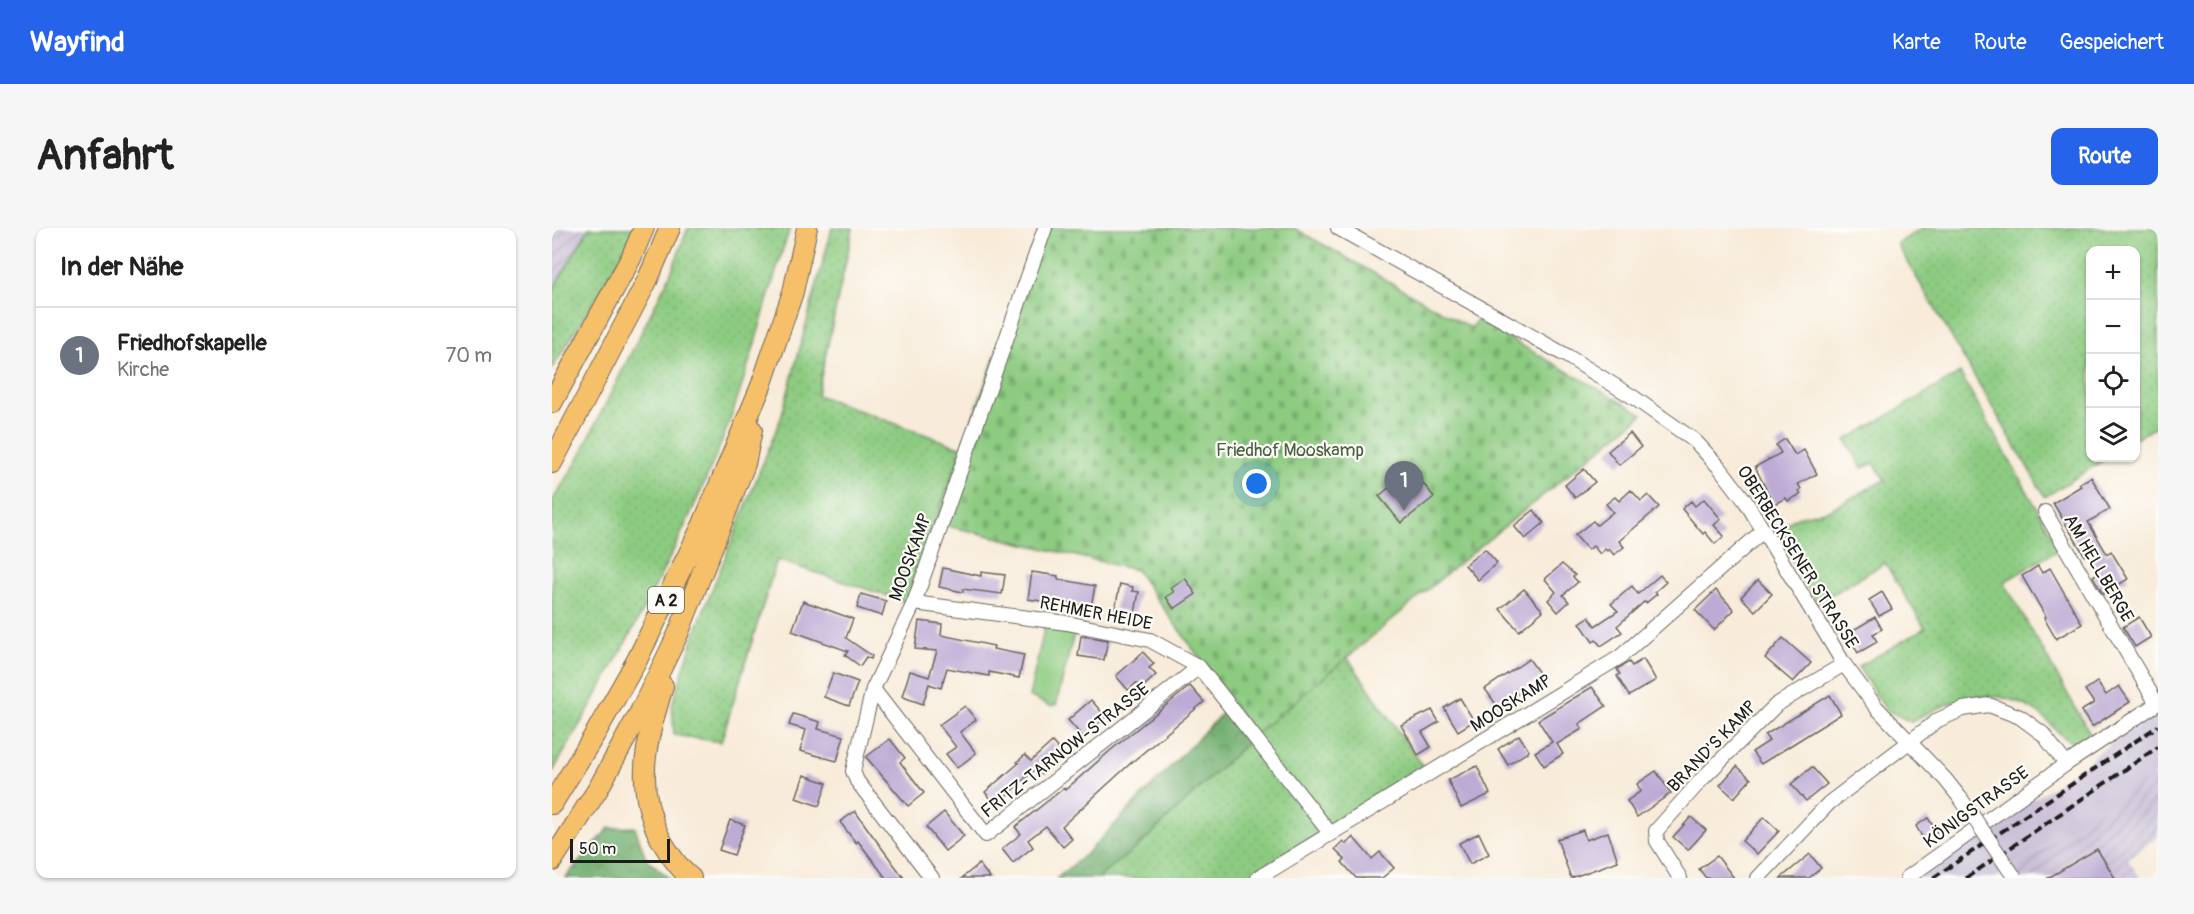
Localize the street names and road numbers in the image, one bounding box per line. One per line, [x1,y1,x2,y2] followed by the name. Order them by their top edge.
[1732,461,1863,653] street label: OBERBECKSENER STRASSE
[884,510,937,604] street label: MOOSKAMP
[2058,510,2139,626] street label: AM HELLBERGE
[648,587,684,613] road number: A 2
[1038,591,1154,636] street label: REHMER HEIDE
[1466,669,1556,737] street label: MOOSKAMP
[977,677,1154,823] street label: FRITZ-TARNOW-STRASSE
[1663,695,1762,797] street label: BRAND'S KAMP
[1919,761,2034,853] street label: KÖNIGSTRASSE

